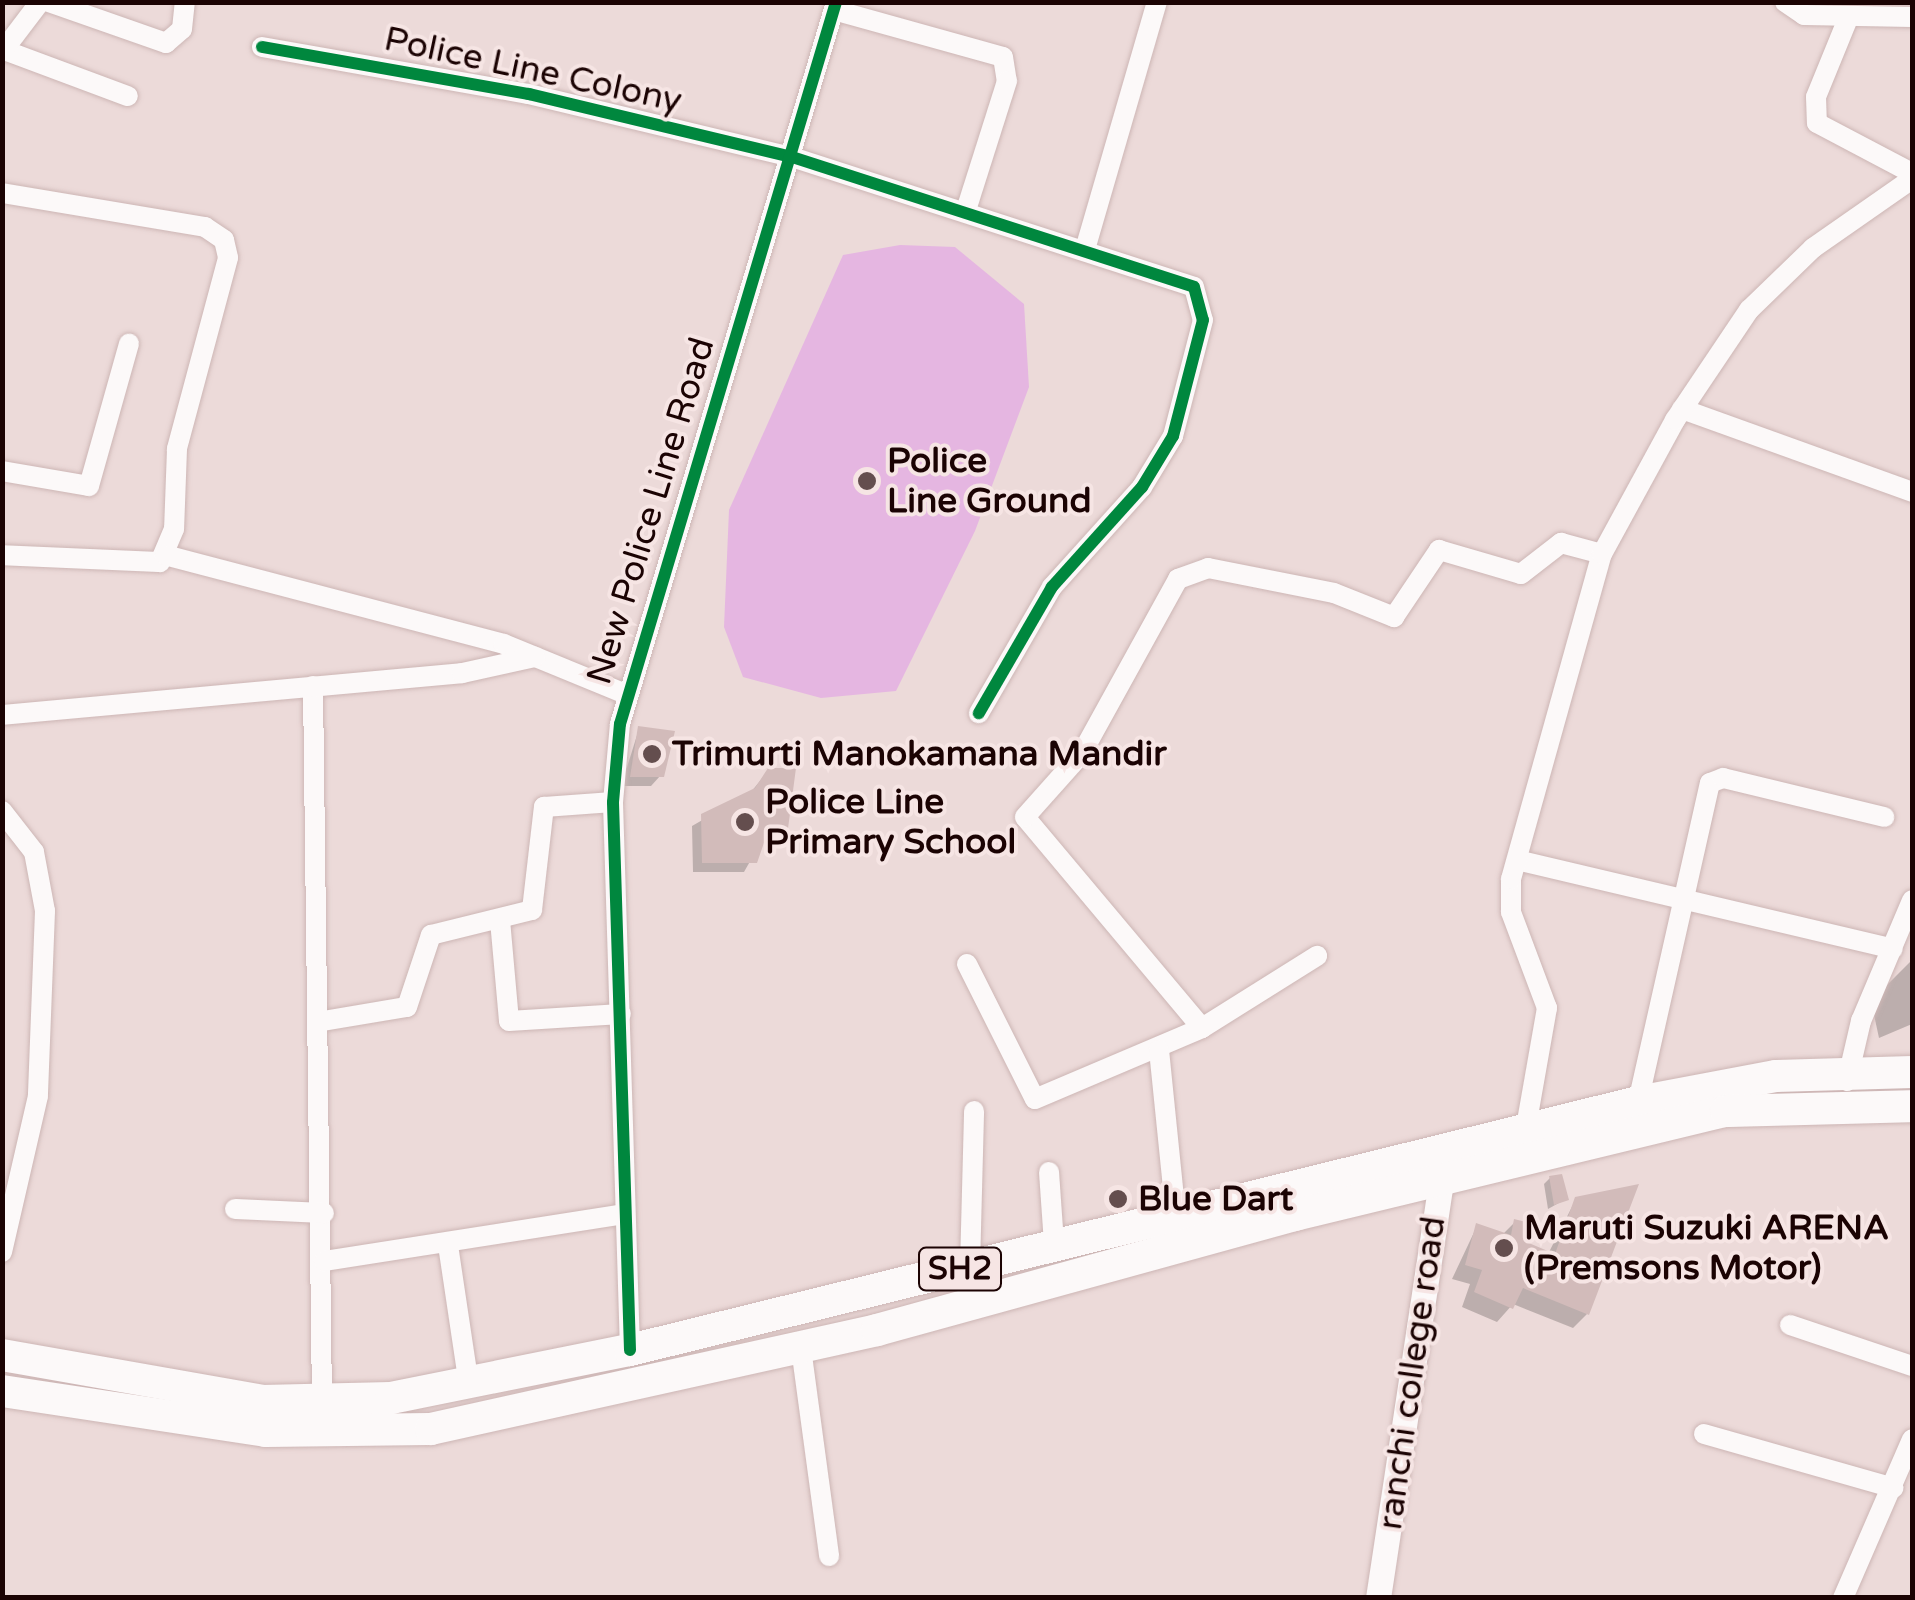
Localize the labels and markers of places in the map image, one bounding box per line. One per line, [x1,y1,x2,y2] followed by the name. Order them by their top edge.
[887,440,1091,522] place label: Police Line Ground
[856,470,878,492] marker: Police Line Ground
[672,733,1167,775] place label: Trimurti Manokamana Mandir
[641,743,663,765] marker: Trimurti Manokamana Mandir
[765,781,1016,863] place label: Police Line Primary School
[734,811,756,833] marker: Police Line Primary School
[1138,1178,1293,1220] place label: Blue Dart
[1107,1188,1129,1210] marker: Blue Dart
[1524,1207,1889,1289] place label: Maruti Suzuki ARENA (Premsons Motor)
[1493,1237,1515,1259] marker: Maruti Suzuki ARENA (Premsons Motor)

